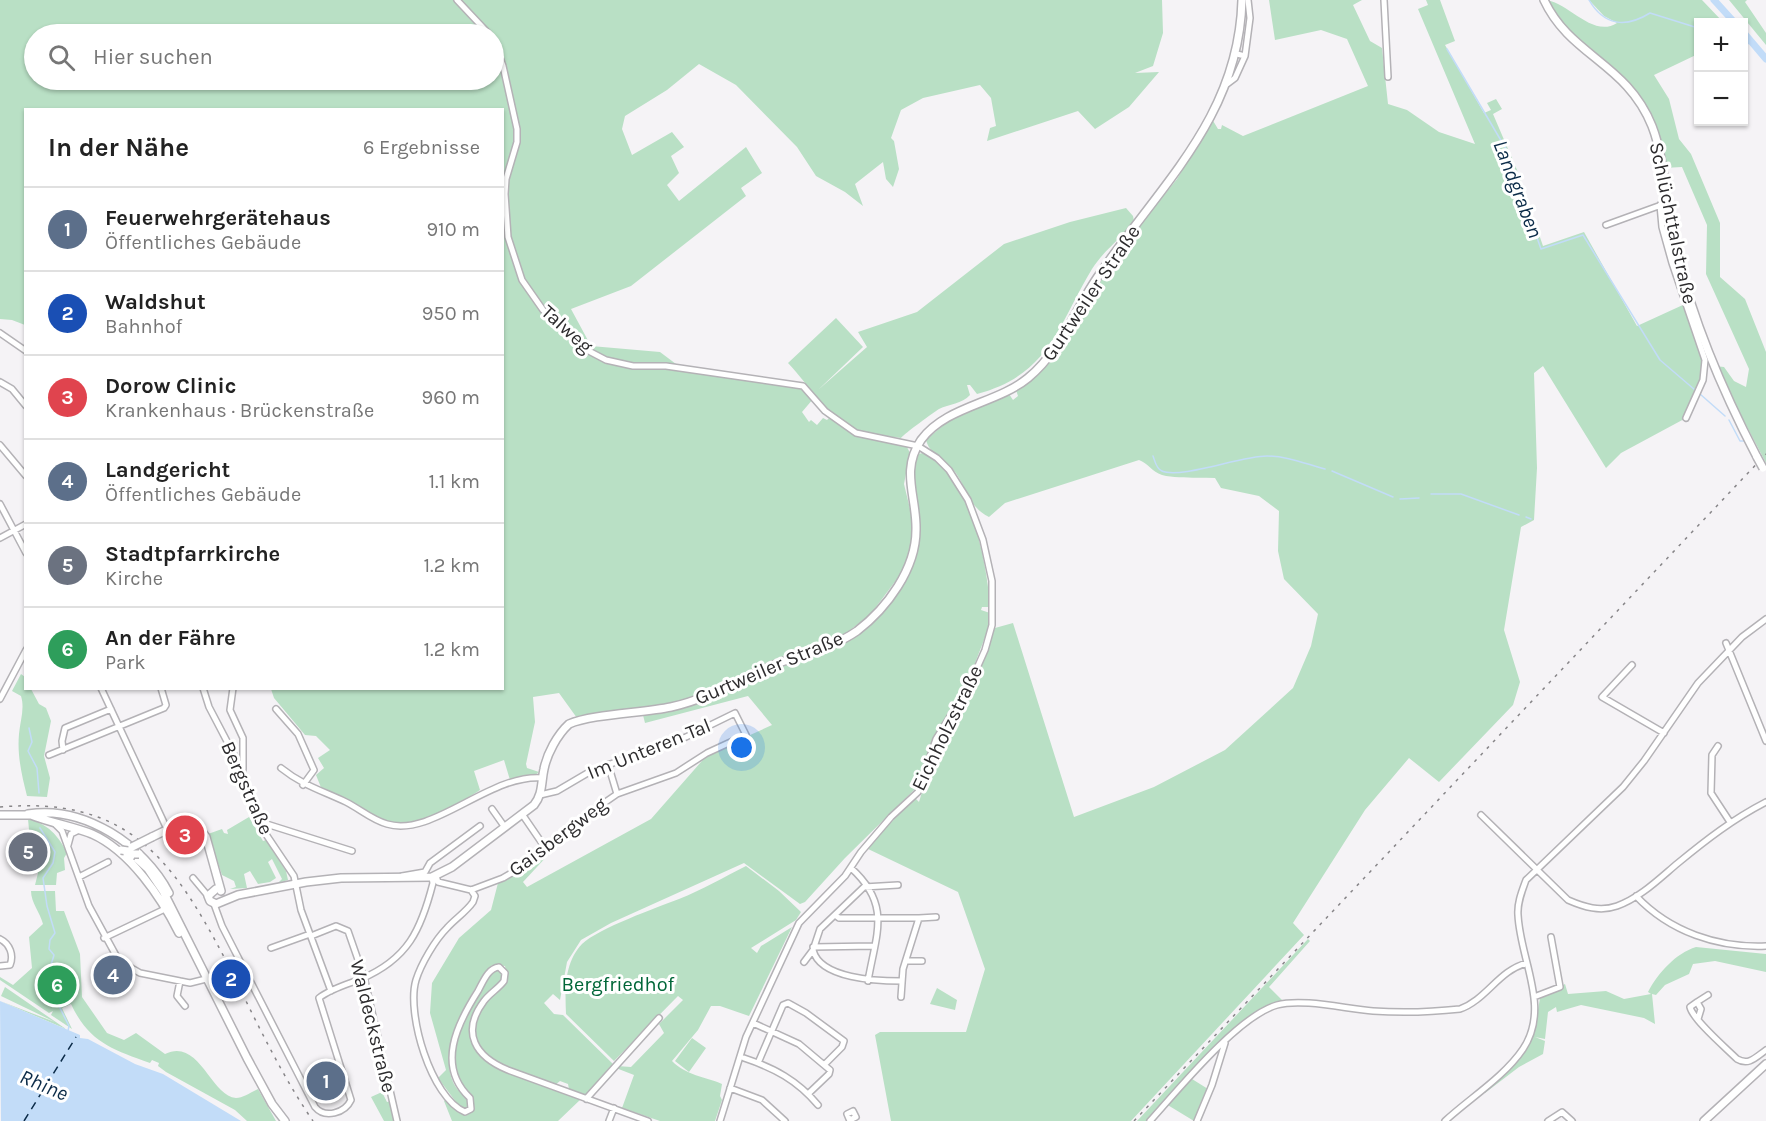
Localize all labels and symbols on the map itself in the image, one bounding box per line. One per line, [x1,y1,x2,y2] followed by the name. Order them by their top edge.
[1488,137,1548,241] water label: Landgraben
[1645,140,1701,306] street label: Schlüchttalstraße
[1037,221,1145,365] street label: Gurtweiler Straße
[537,300,597,358] street label: Talweg
[691,626,847,710] street label: Gurtweiler Straße
[907,662,987,794] street label: Eichholzstraße
[584,714,714,784] street label: Im Unteren Tal
[727,733,756,762] your location
[216,738,278,838] street label: Bergstraße
[504,793,612,881] street label: Gaisbergweg
[166,812,204,858] pin: 3
[9,830,48,874] pin: 5
[94,952,132,998] pin: 4
[212,956,250,1002] pin: 2
[345,957,401,1095] street label: Waldeckstraße
[38,962,76,1008] pin: 6
[562,973,675,996] park label: Bergfriedhof
[306,1058,346,1104] pin: 1
[16,1064,72,1106] water label: Rhine

